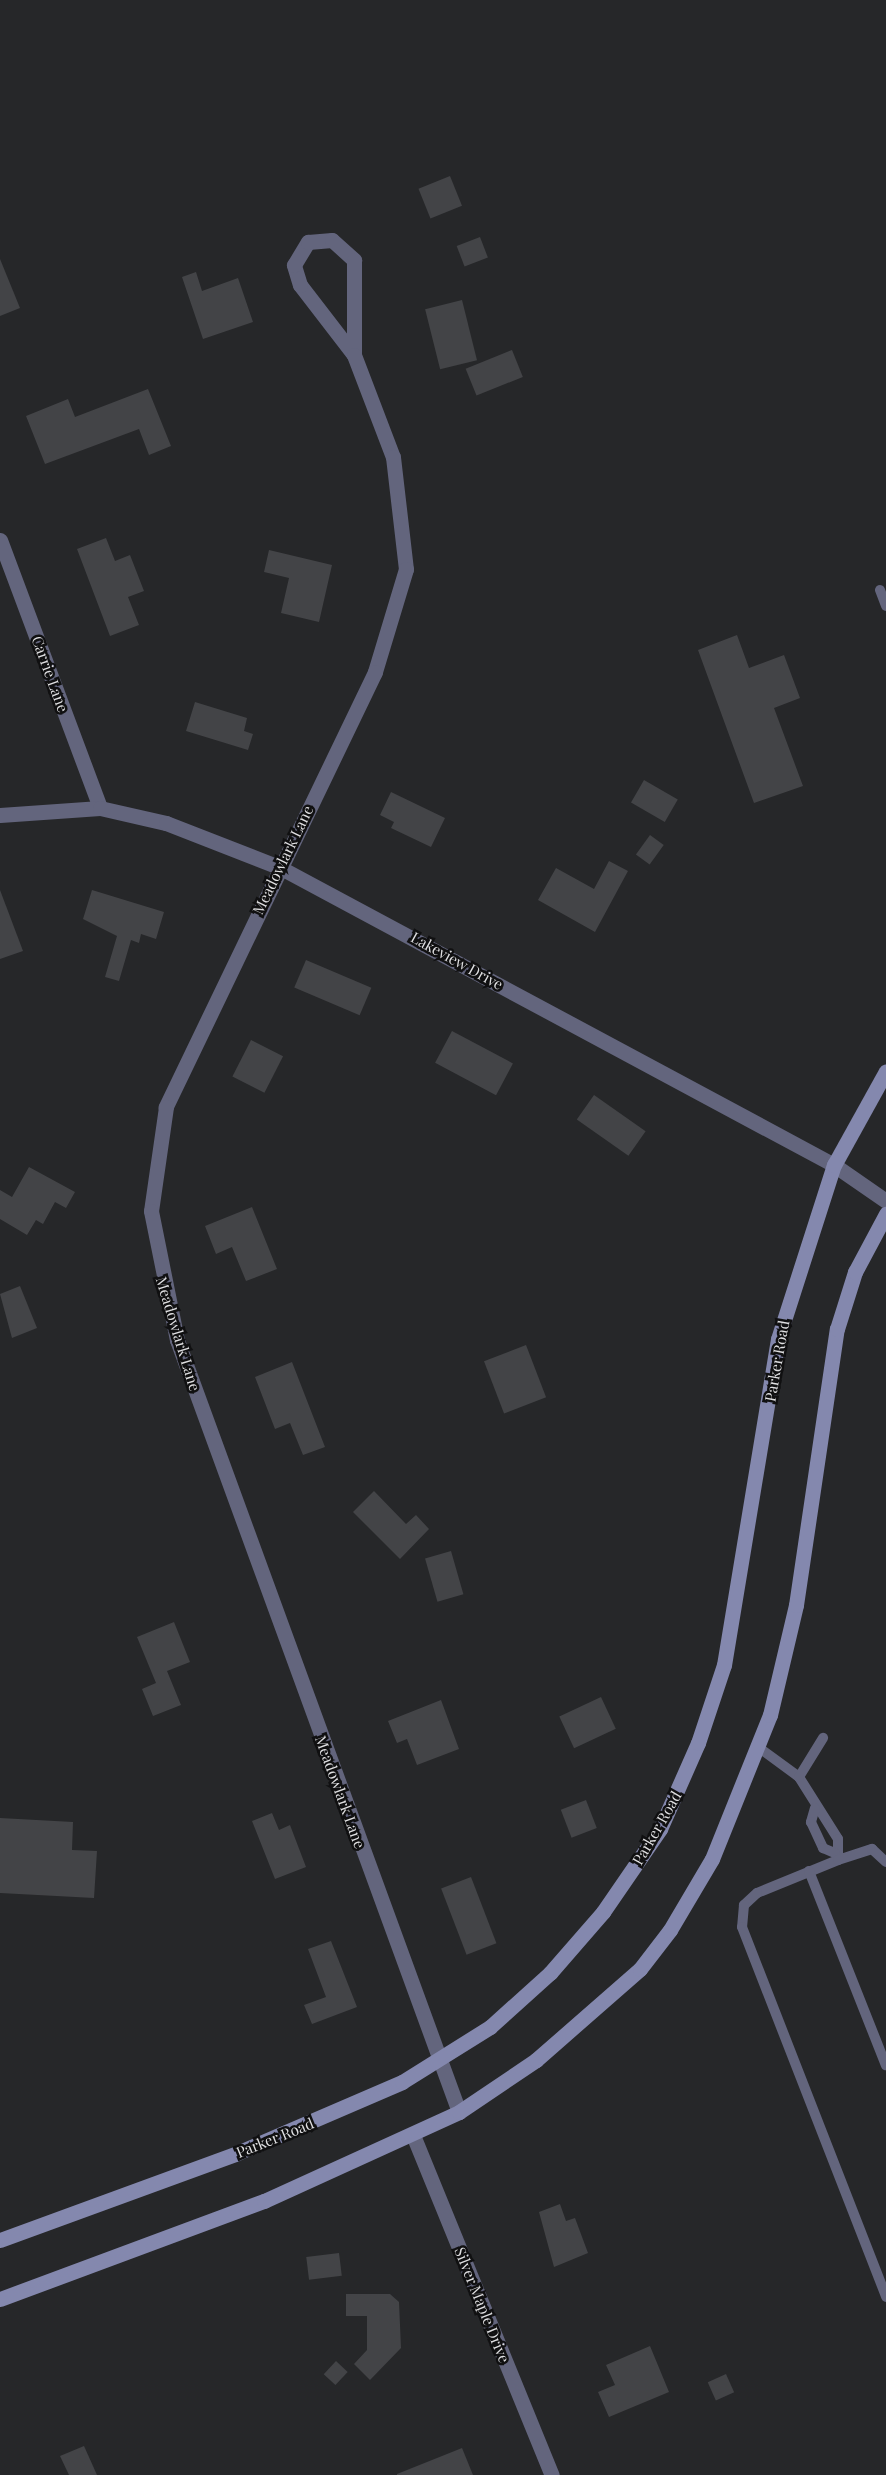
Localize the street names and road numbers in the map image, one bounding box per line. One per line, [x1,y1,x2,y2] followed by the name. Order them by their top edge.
[28,633,72,715] street label: Carrie Lane
[249,803,317,917] street label: Meadowlark Lane
[408,928,506,994] street label: Lakeview Drive
[152,1275,204,1393] street label: Meadowlark Lane
[761,1319,793,1403] street label: Parker Road
[311,1733,369,1851] street label: Meadowlark Lane
[629,1788,685,1868] street label: Parker Road
[233,2114,317,2162] street label: Parker Road
[451,2244,513,2366] street label: Silver Maple Drive

